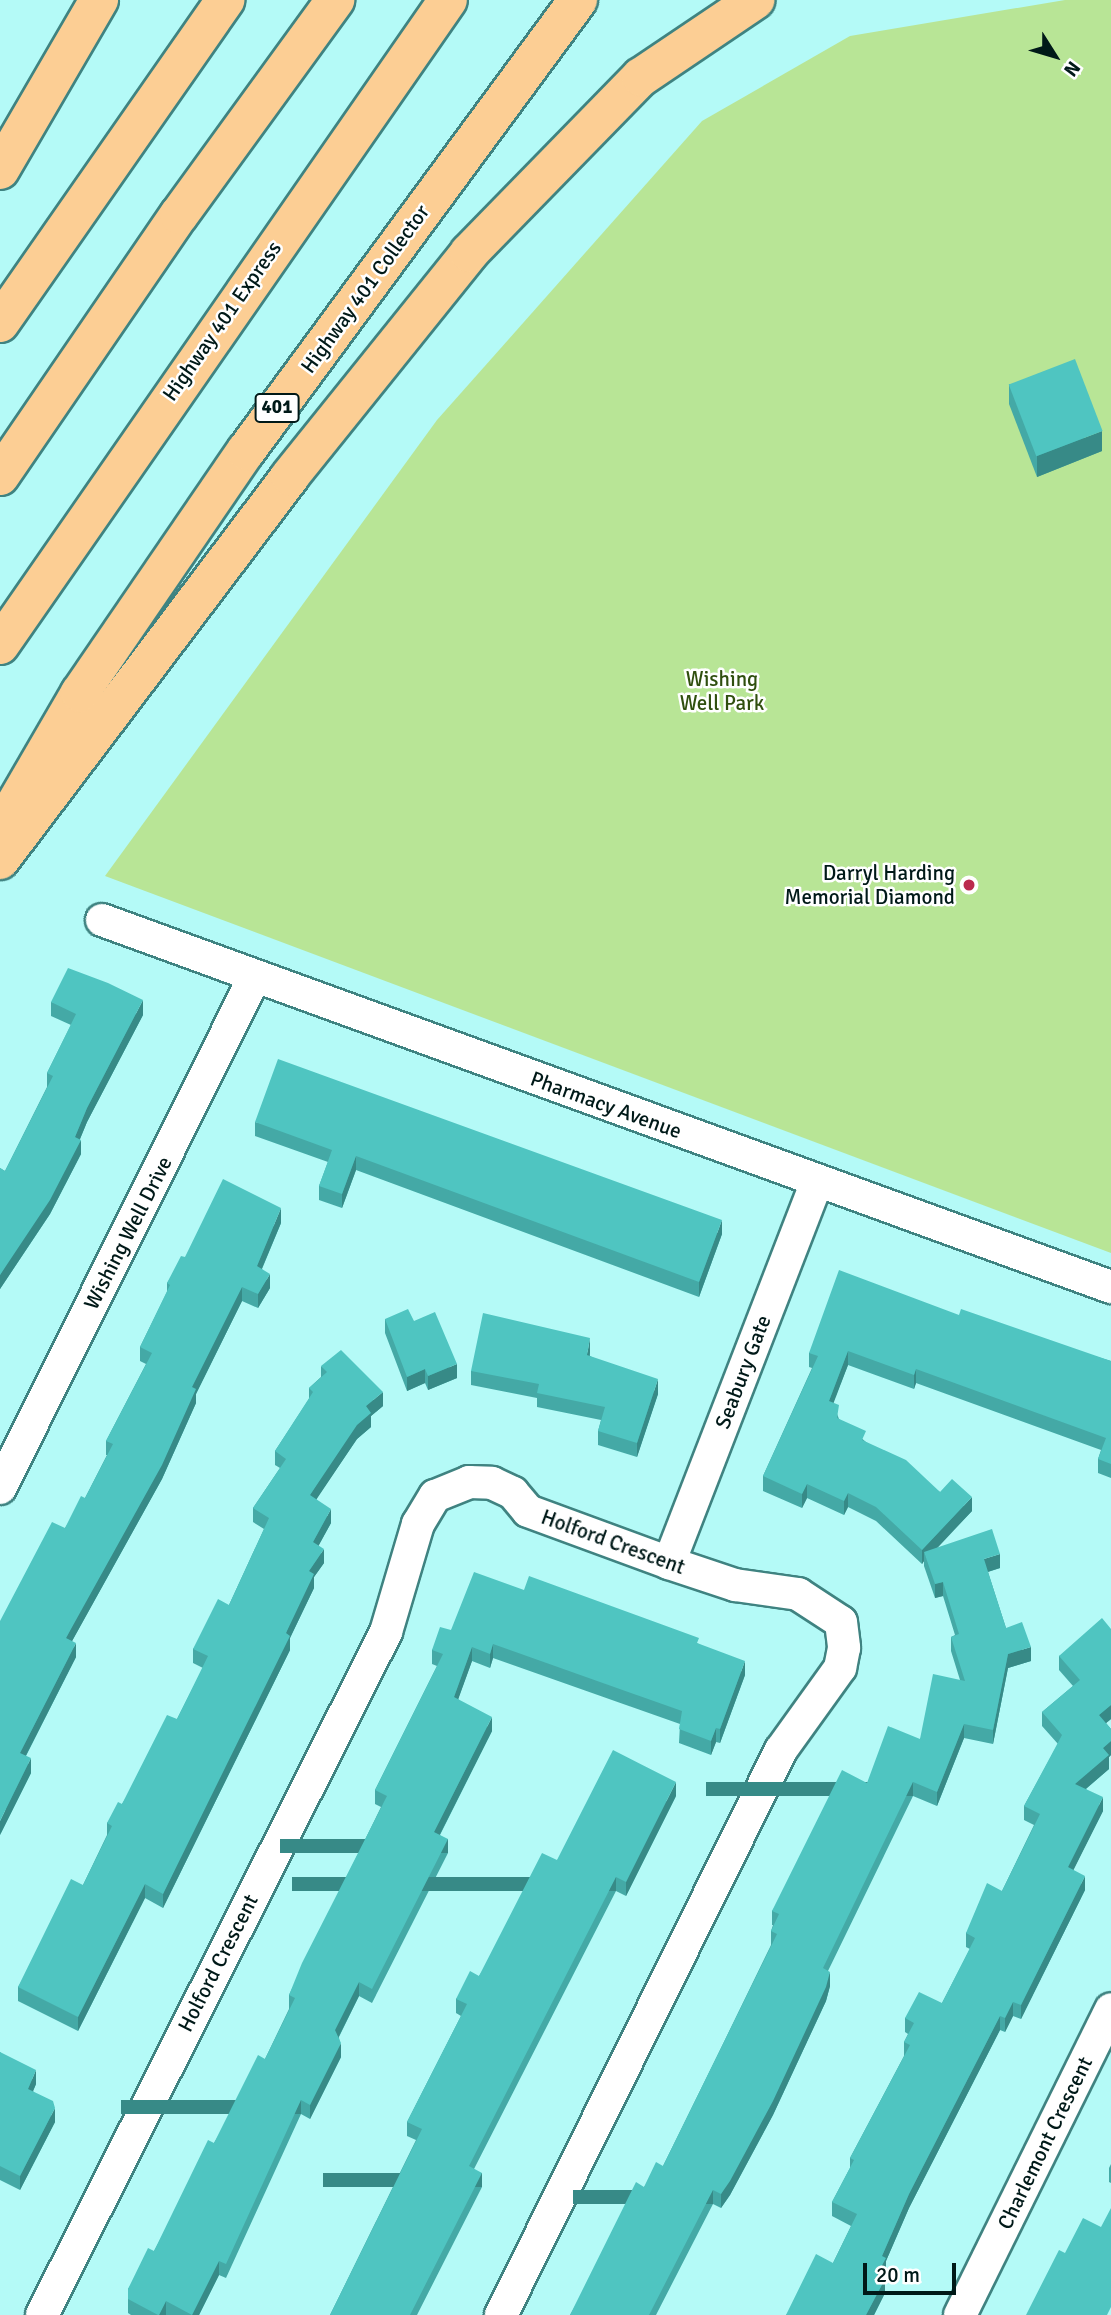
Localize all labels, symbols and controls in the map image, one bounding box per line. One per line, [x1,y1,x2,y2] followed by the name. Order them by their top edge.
[1020,21,1090,91] north arrow
[1058,56,1085,81] text: N
[295,200,435,378] street label: Highway 401 Collector
[157,236,287,406] street label: Highway 401 Express
[254,392,300,424] road number: 401
[680,666,764,716] park label: Wishing Well Park
[784,860,955,910] place label: Darryl Harding Memorial Diamond
[961,877,977,893] marker: Darryl Harding Memorial Diamond
[527,1066,685,1144] street label: Pharmacy Avenue
[79,1152,177,1314] street label: Wishing Well Drive
[710,1312,776,1432] street label: Seabury Gate
[538,1504,688,1580] street label: Holford Crescent
[173,1890,263,2036] street label: Holford Crescent
[992,2053,1098,2233] street label: Charlemont Crescent
[866,2248,959,2292] scale bar
[876,2262,920,2288] text: 20 m

